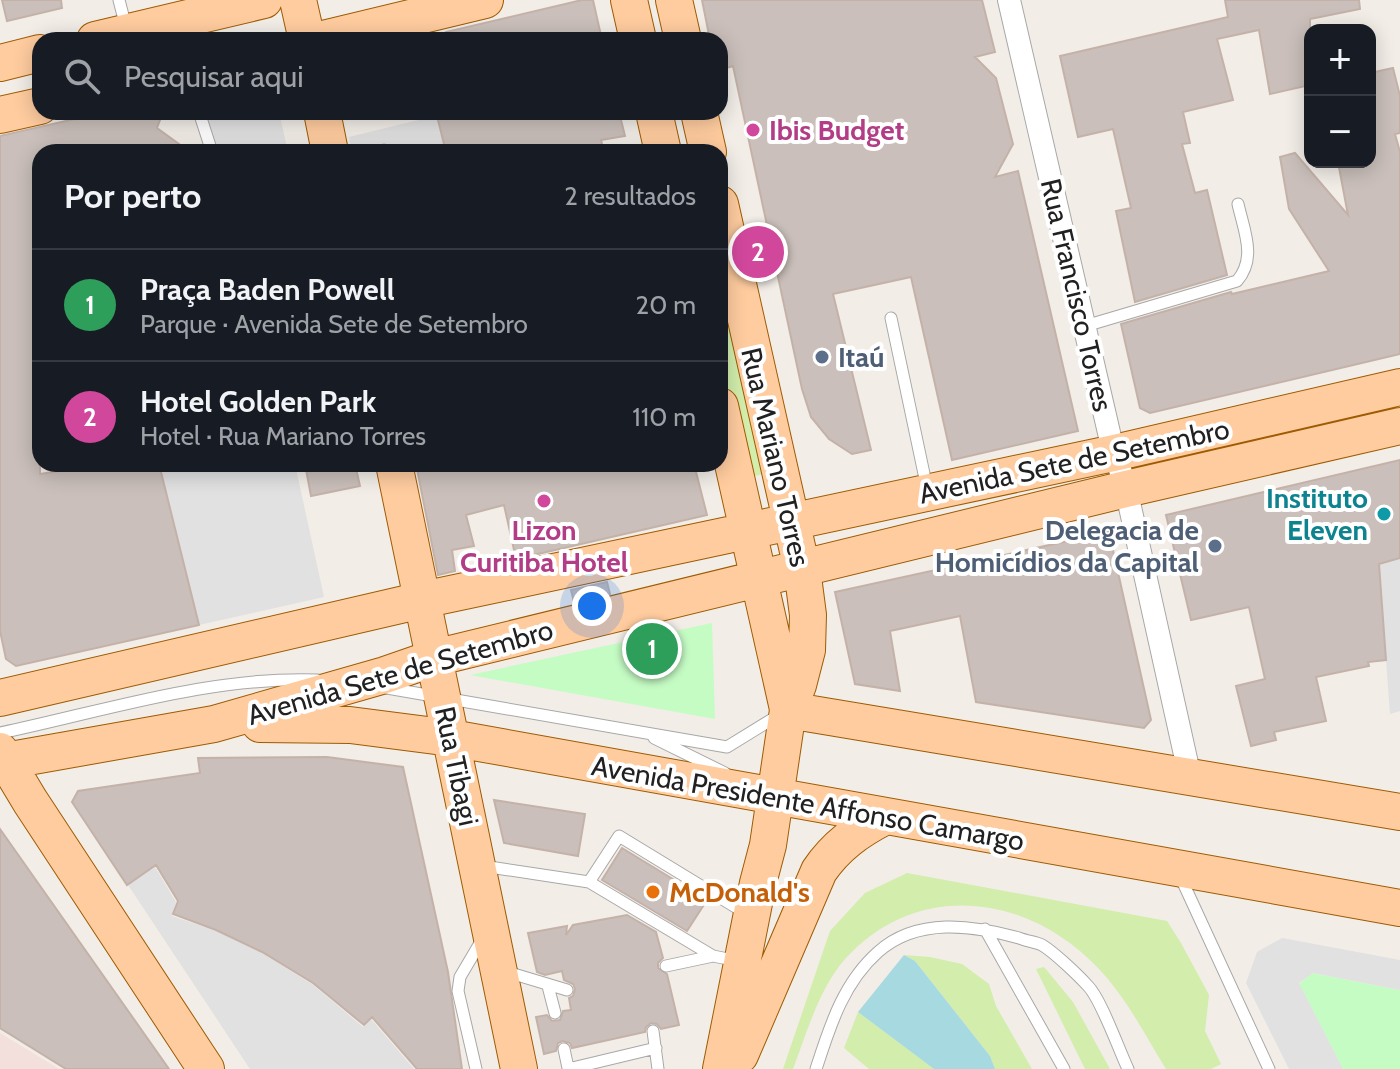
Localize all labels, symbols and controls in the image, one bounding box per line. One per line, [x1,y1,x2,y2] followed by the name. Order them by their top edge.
[1304,24,1376,168] map controls
[1304,24,1376,96] button: +
[32,32,728,120] search box
[60,54,104,98] icon: search
[124,58,304,95] text: Pesquisar aqui
[1304,96,1376,168] button: −
[769,113,904,147] place label: Ibis Budget
[744,121,762,139] marker: Ibis Budget
[64,175,201,217] text: Por perto
[1034,175,1120,415] street label: Rua Francisco Torres
[564,180,696,212] text: 2 resultados
[732,222,784,282] pin: 2
[140,271,395,308] text: Praça Baden Powell
[85,289,95,321] text: 1
[636,289,696,321] text: 20 m
[140,308,528,340] text: Parque · Avenida Sete de Setembro
[838,340,884,374] place label: Itaú
[734,344,818,570] street label: Rua Mariano Torres
[813,348,831,366] marker: Itaú
[140,383,376,420] text: Hotel Golden Park
[83,401,97,433] text: 2
[632,401,696,433] text: 110 m
[916,412,1232,510] street label: Avenida Sete de Setembro
[140,420,426,452] text: Hotel · Rua Mariano Torres
[1266,481,1368,547] place label: Instituto Eleven
[535,492,553,510] marker: Lizon Curitiba Hotel
[1375,505,1393,523] marker: Instituto Eleven
[460,513,628,579] place label: Lizon Curitiba Hotel
[935,513,1199,579] place label: Delegacia de Homicídios da Capital
[1206,537,1224,555] marker: Delegacia de Homicídios da Capital
[572,586,612,626] your location
[243,612,557,732] street label: Avenida Sete de Setembro
[626,619,678,679] pin: 1
[428,703,486,829] street label: Rua Tibagi
[589,748,1027,858] street label: Avenida Presidente Affonso Camargo
[669,875,810,909] place label: McDonald's
[644,883,662,901] marker: McDonald's

